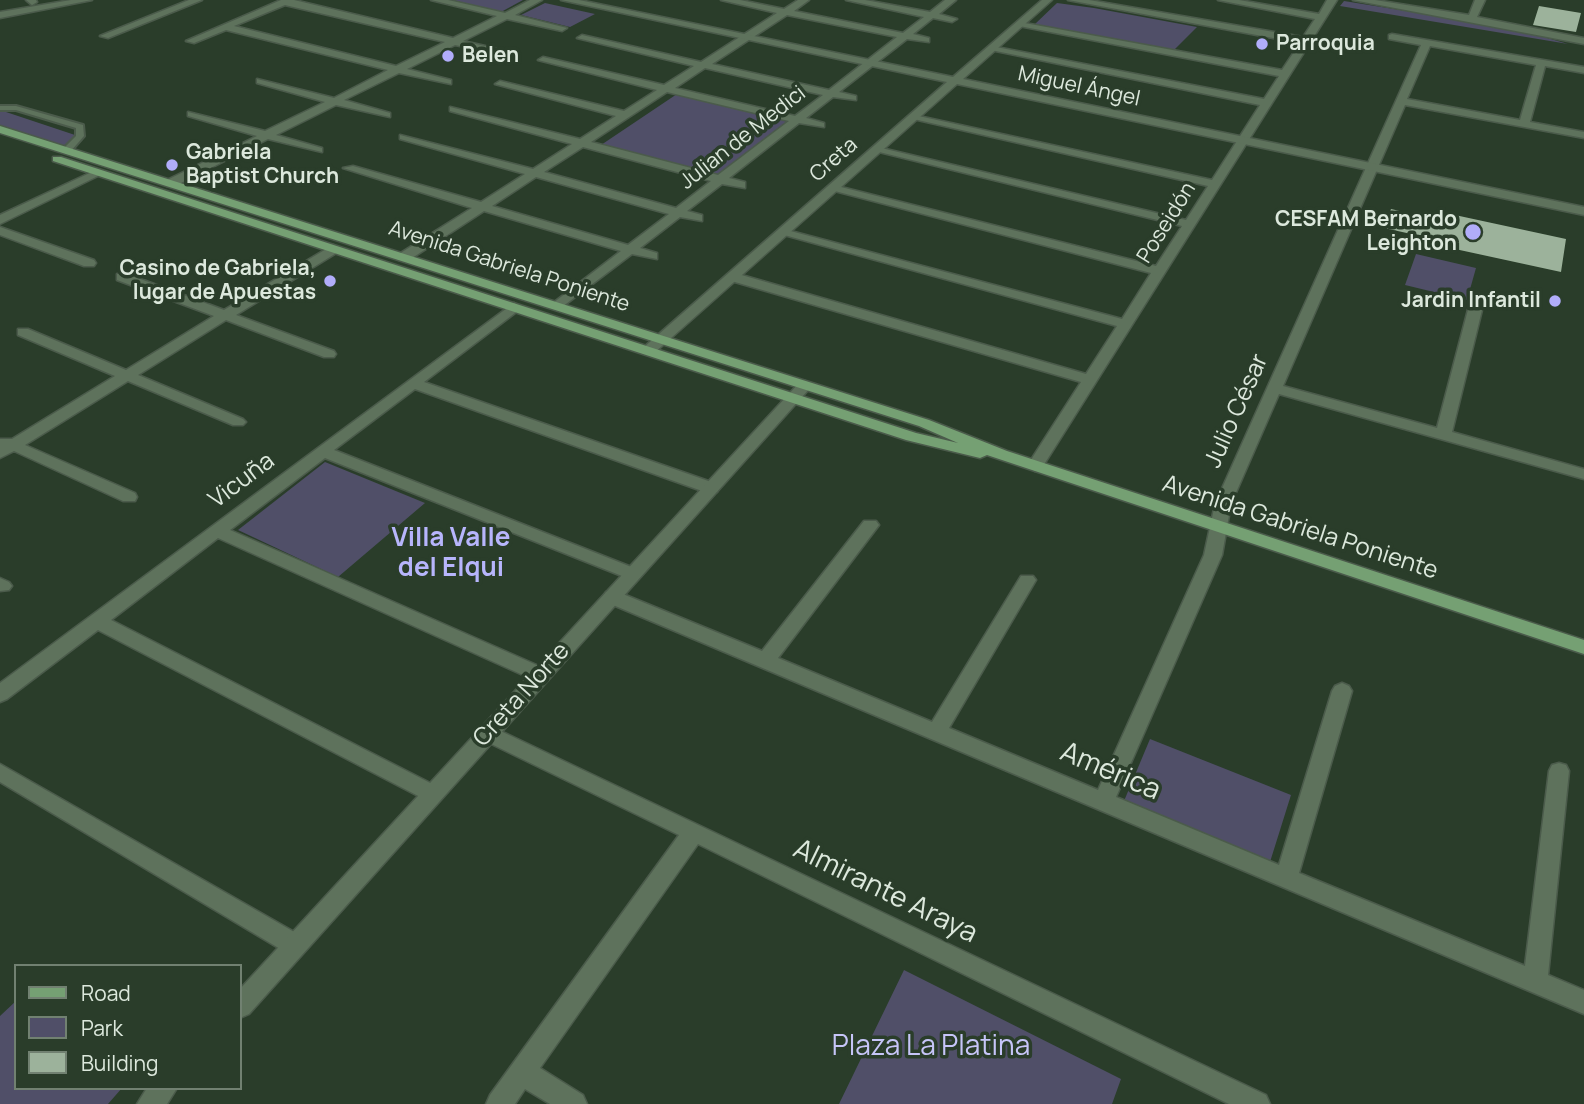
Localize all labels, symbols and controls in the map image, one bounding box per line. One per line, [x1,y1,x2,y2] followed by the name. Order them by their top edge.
[1276,31,1375,57] place label: Parroquia
[1254,36,1270,52] marker: Parroquia
[462,43,519,69] place label: Belen
[440,48,456,64] marker: Belen
[1016,62,1142,112] street label: Miguel Ángel
[675,81,811,195] street label: Julian de Medici
[805,133,863,187] street label: Creta
[186,140,339,190] place label: Gabriela Baptist Church
[164,157,180,173] marker: Gabriela Baptist Church
[1132,178,1202,268] street label: Poseidón
[1275,207,1457,257] place label: CESFAM Bernardo Leighton
[385,216,633,318] street label: Avenida Gabriela Poniente
[1463,222,1483,242] marker: CESFAM Bernardo Leighton
[120,256,316,306] place label: Casino de Gabriela, lugar de Apuestas
[322,273,338,289] marker: Casino de Gabriela, lugar de Apuestas
[1401,288,1541,314] place label: Jardin Infantil
[1547,293,1563,309] marker: Jardin Infantil
[1199,350,1275,472] street label: Julio César
[203,447,281,515] street label: Vicuña
[1159,470,1441,586] street label: Avenida Gabriela Poniente
[392,523,510,584] district label: Villa Valle del Elqui
[468,637,576,753] street label: Creta Norte
[1055,736,1165,808] street label: América
[787,833,983,951] street label: Almirante Araya
[14,964,242,1090] legend
[81,979,131,1007] text: Road
[81,1014,123,1042] text: Park
[832,1030,1030,1064] park label: Plaza La Platina
[81,1049,158,1077] text: Building

